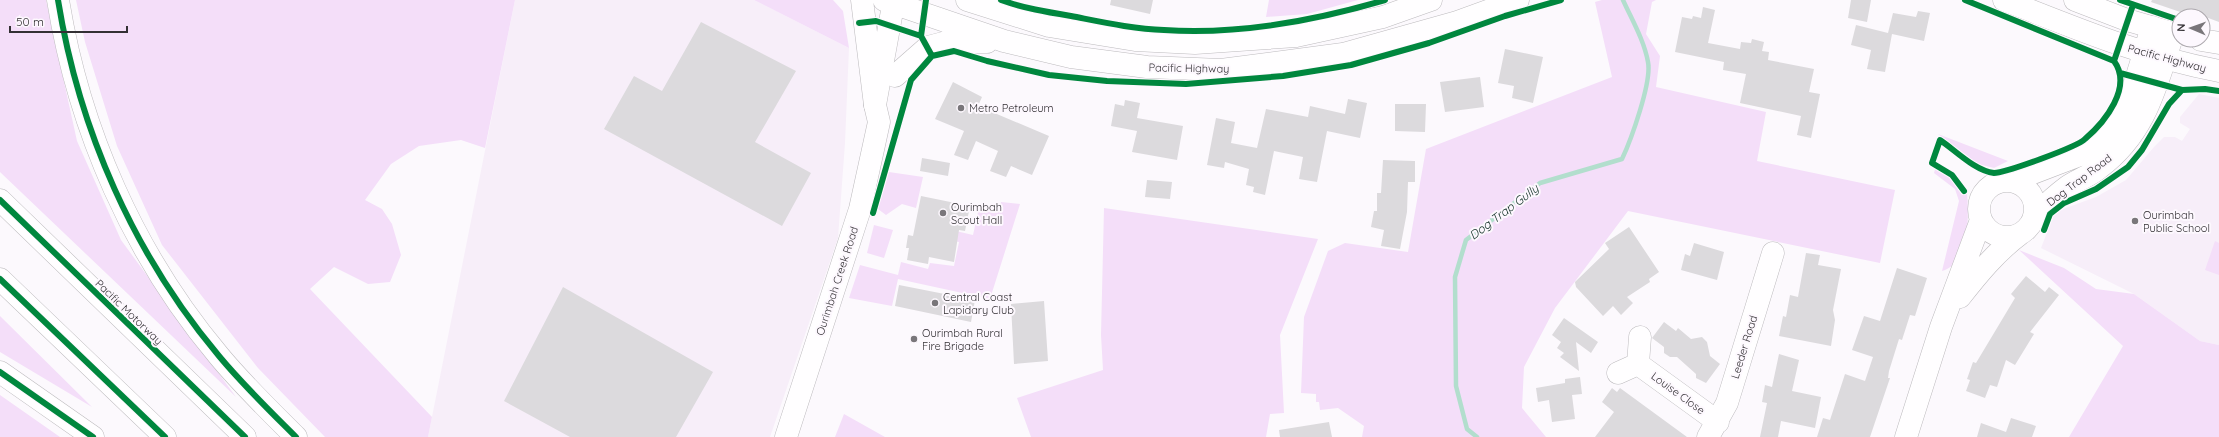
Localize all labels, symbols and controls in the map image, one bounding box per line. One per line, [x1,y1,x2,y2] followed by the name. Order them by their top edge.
[10,8,127,34] scale bar
[2171,8,2211,48] north arrow
[16,14,44,29] text: 50 m
[2174,23,2188,32] text: N
[2126,41,2208,75] street label: Pacific Highway
[1148,60,1230,76] street label: Pacific Highway
[969,101,1054,115] place label: Metro Petroleum
[956,103,966,113] marker: Metro Petroleum
[2044,151,2114,209] street label: Dog Trap Road
[1466,180,1542,243] water label: Dog Trap Gully
[951,200,1002,227] place label: Ourimbah Scout Hall
[938,208,948,218] marker: Ourimbah Scout Hall
[2143,208,2210,235] place label: Ourimbah Public School
[2130,216,2140,226] marker: Ourimbah Public School
[813,225,861,337] street label: Ourimbah Creek Road
[92,276,166,348] street label: Pacific Motorway
[943,290,1014,317] place label: Central Coast Lapidary Club
[930,298,940,308] marker: Central Coast Lapidary Club
[1728,314,1760,380] street label: Leeder Road
[922,326,1003,353] place label: Ourimbah Rural Fire Brigade
[909,334,919,344] marker: Ourimbah Rural Fire Brigade
[1648,369,1708,417] street label: Louise Close

